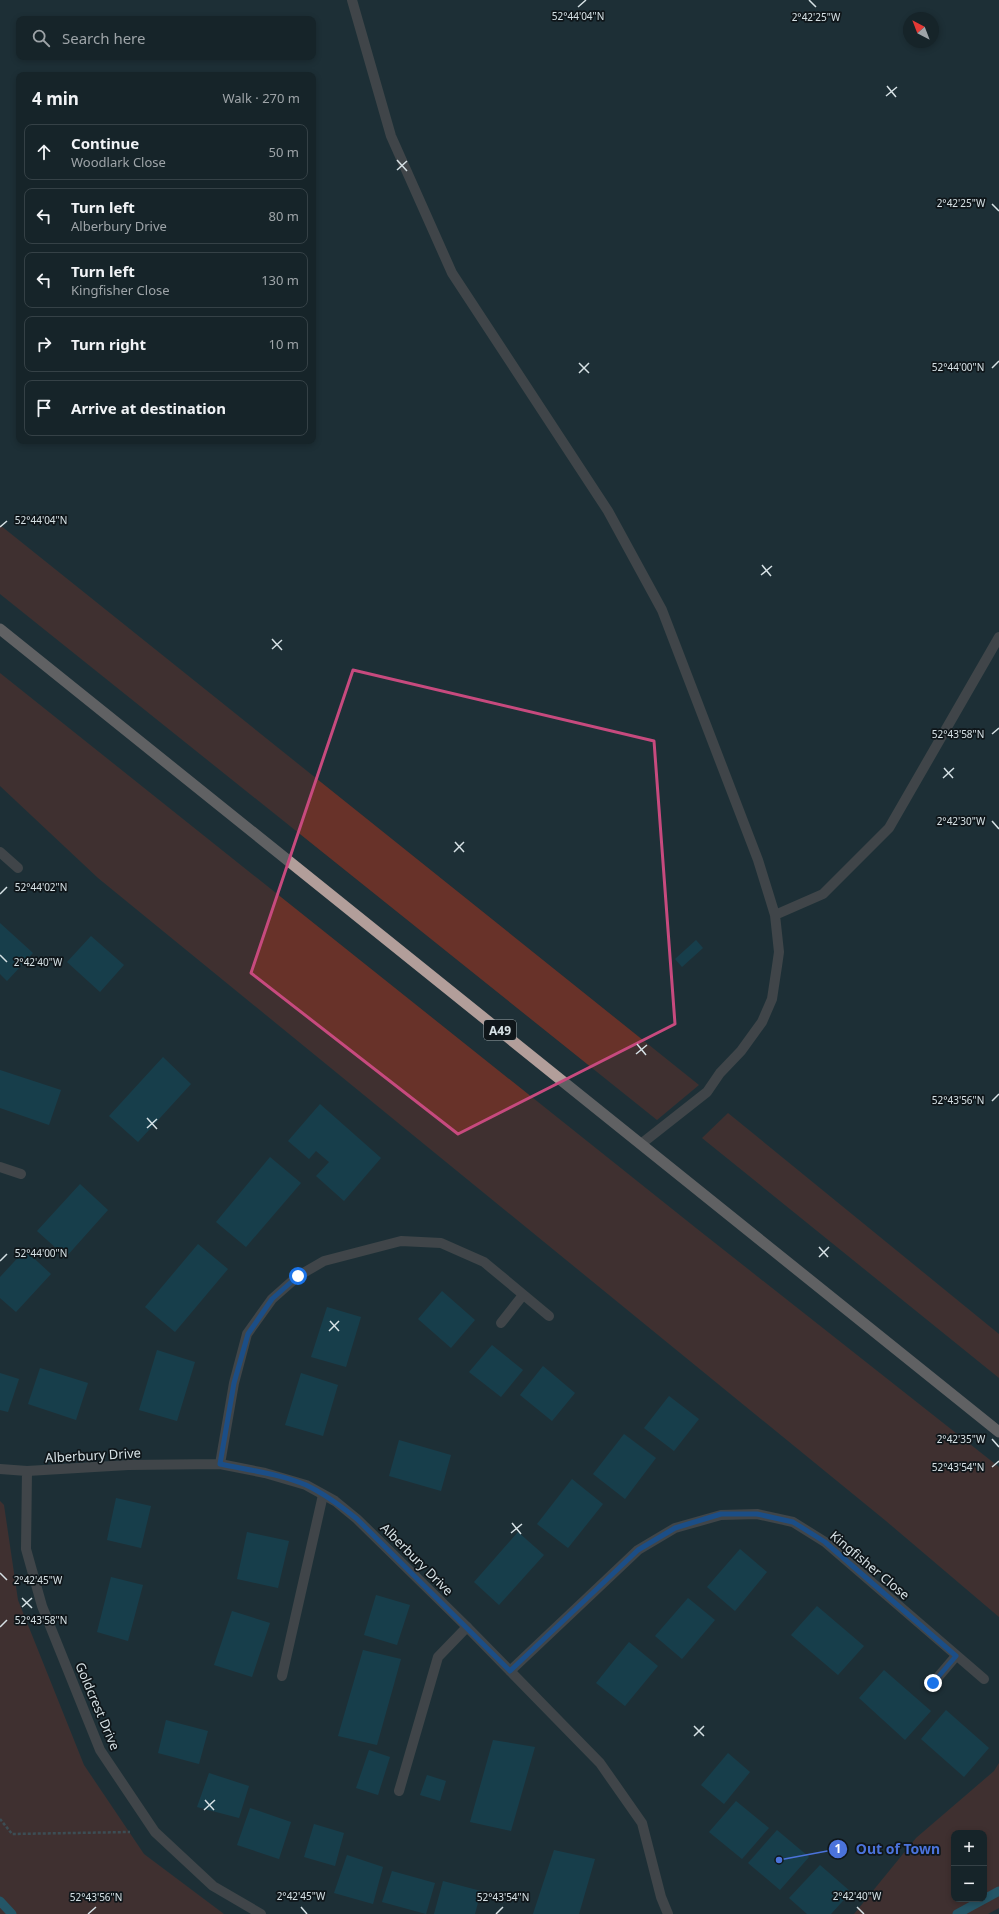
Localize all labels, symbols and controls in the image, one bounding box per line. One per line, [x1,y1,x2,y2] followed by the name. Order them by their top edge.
[552,9,604,23] text: 52°44'04"N
[792,10,841,24] text: 2°42'25"W
[903,12,939,48] north arrow
[16,16,316,60] search box
[30,27,52,49] icon: search
[62,28,145,48] text: Search here
[32,87,79,110] text: 4 min
[222,89,300,107] text: Walk · 270 m
[71,133,139,153] text: Continue
[33,141,55,163] icon: ahead
[269,143,299,161] text: 50 m
[71,153,166,171] text: Woodlark Close
[937,196,986,210] text: 2°42'25"W
[71,197,135,217] text: Turn left
[33,205,55,227] icon: left
[269,207,299,225] text: 80 m
[71,217,167,235] text: Alberbury Drive
[71,261,135,281] text: Turn left
[33,269,55,291] icon: left
[261,271,299,289] text: 130 m
[71,281,170,299] text: Kingfisher Close
[33,333,55,355] icon: right
[71,334,146,354] text: Turn right
[269,335,299,353] text: 10 m
[932,360,984,374] text: 52°44'00"N
[33,397,55,419] icon: arrive
[71,398,226,418] text: Arrive at destination
[15,513,67,527] text: 52°44'04"N
[932,727,984,741] text: 52°43'58"N
[937,814,986,828] text: 2°42'30"W
[15,880,67,894] text: 52°44'02"N
[14,955,63,969] text: 2°42'40"W
[484,1020,516,1040] road number: A49
[932,1093,984,1107] text: 52°43'56"N
[15,1246,67,1260] text: 52°44'00"N
[289,1267,307,1285] route start
[937,1432,986,1446] text: 2°42'35"W
[45,1444,141,1466] street label: Alberbury Drive
[932,1460,984,1474] text: 52°43'54"N
[377,1519,457,1599] street label: Alberbury Drive
[826,1526,914,1604] street label: Kingfisher Close
[14,1573,63,1587] text: 2°42'45"W
[15,1613,67,1627] text: 52°43'58"N
[71,1659,125,1753] street label: Goldcrest Drive
[924,1674,942,1692] route end
[951,1830,987,1902] map controls
[951,1830,987,1866] button: +
[828,1836,948,1862] callout: Out of Town
[856,1839,940,1858] text: Out of Town
[835,1840,841,1857] text: 1
[951,1866,987,1902] button: −
[277,1889,326,1903] text: 2°42'45"W
[833,1889,882,1903] text: 2°42'40"W
[70,1890,122,1904] text: 52°43'56"N
[477,1890,529,1904] text: 52°43'54"N

